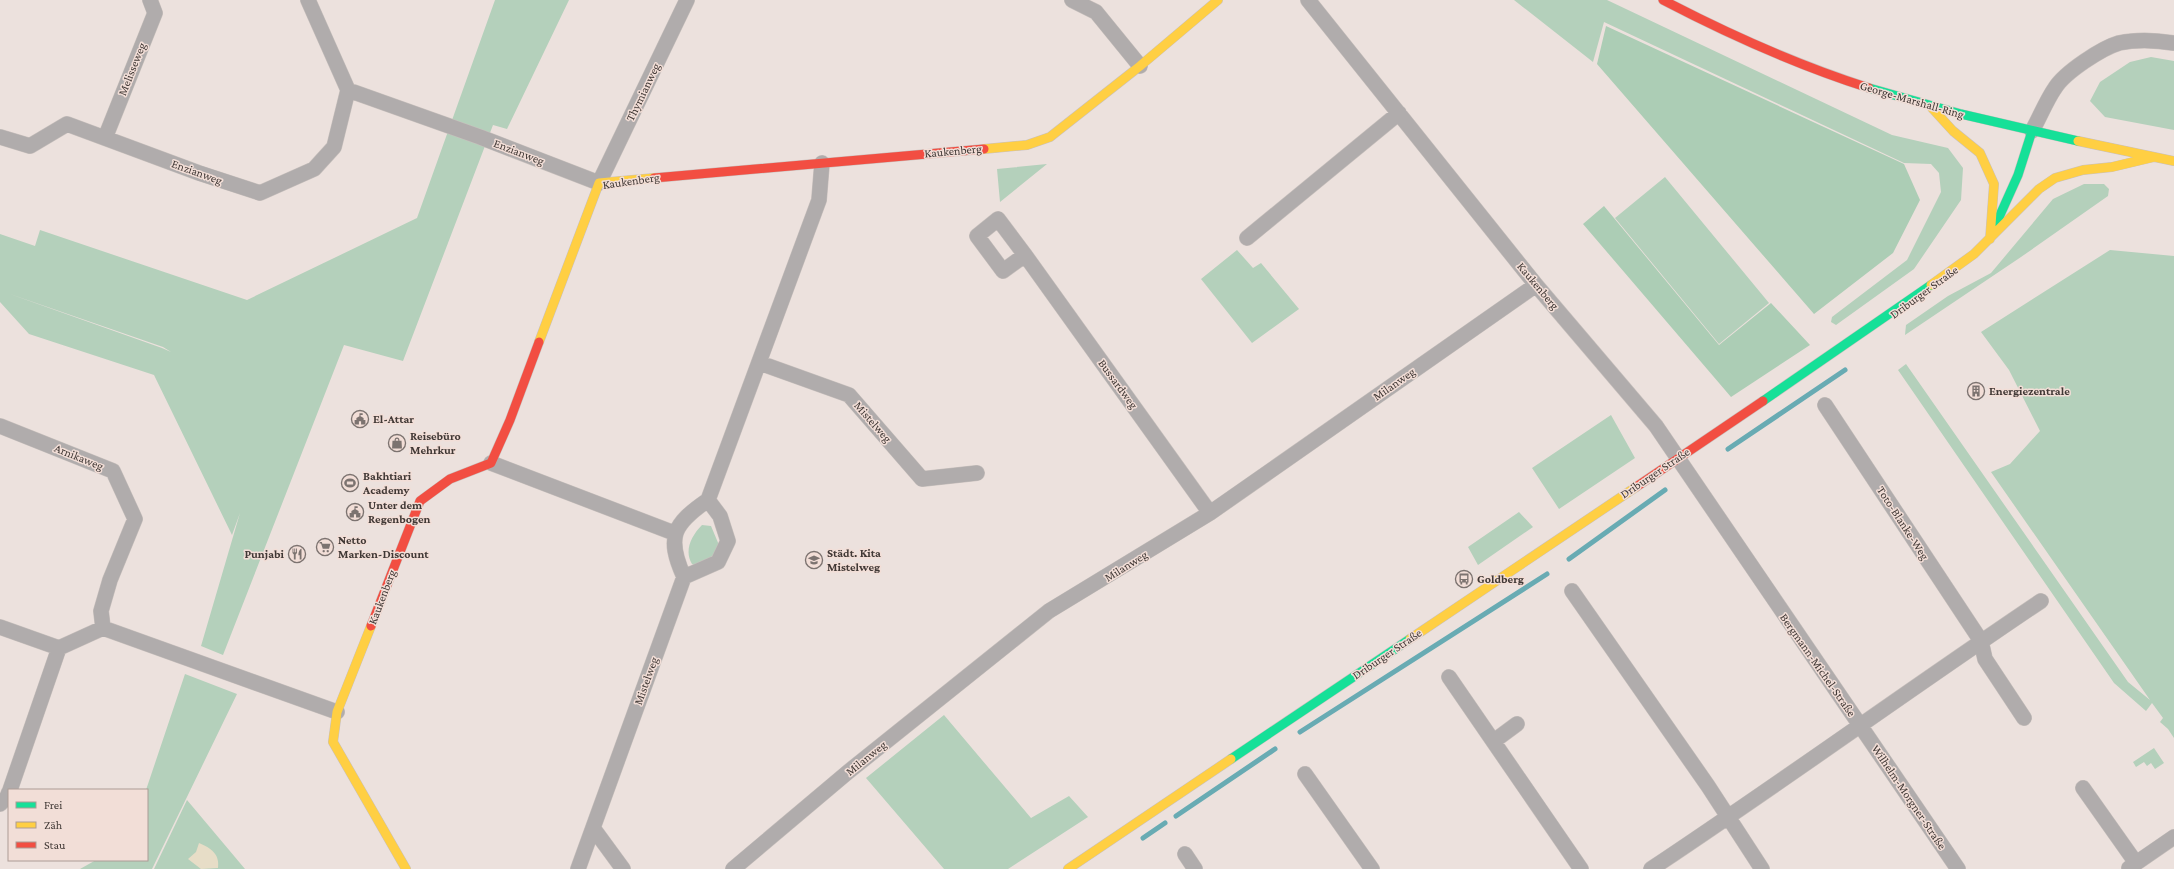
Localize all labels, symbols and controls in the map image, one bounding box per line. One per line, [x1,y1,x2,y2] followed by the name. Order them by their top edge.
[115,40,149,98] street label: Melisseweg
[623,60,663,123] street label: Thymianweg
[1858,78,1966,122] street label: George-Marshall-Ring
[492,136,546,168] street label: Enzianweg
[924,142,982,160] street label: Kaukenberg
[170,156,224,188] street label: Enzianweg
[602,170,661,192] street label: Kaukenberg
[1514,260,1562,313] street label: Kaukenberg
[1887,263,1961,321] street label: Driburger Straße
[1095,356,1141,412] street label: Bussardweg
[1370,364,1418,404] street label: Milanweg
[1966,381,1986,401] building icon: Energiezentrale
[1989,384,2070,398] place label: Energiezentrale
[851,399,895,446] street label: Mistelweg
[350,409,370,429] public building icon: El-Attar
[373,412,414,426] place label: El-Attar
[410,429,461,457] place label: Reisebüro Mehrkur
[387,433,407,453] shop icon: Reisebüro Mehrkur
[52,441,106,473] street label: Arnikaweg
[1618,445,1692,501] street label: Driburger Straße
[362,469,412,497] place label: Bakhtiari Academy
[340,473,360,493] sports icon: Bakhtiari Academy
[1874,484,1932,563] street label: Toto-Blanke-Weg
[368,498,430,526] place label: Unter dem Regenbogen
[345,502,365,522] public building icon: Unter dem Regenbogen
[338,533,429,561] place label: Netto Marken-Discount
[315,537,335,557] supermarket icon: Netto Marken-Discount
[287,544,307,564] restaurant icon: Punjabi
[827,546,881,574] place label: Städt. Kita Mistelweg
[244,547,285,561] place label: Punjabi
[1102,547,1150,585] street label: Milanweg
[804,550,824,570] school or university icon: Städt. Kita Mistelweg
[365,568,399,626] street label: Kaukenberg
[1454,569,1474,589] bus stop icon: Goldberg
[1477,572,1524,586] place label: Goldberg
[1777,611,1859,719] street label: Bergmann-Michel-Straße
[1350,626,1424,682] street label: Driburger Straße
[631,655,661,707] street label: Mistelweg
[843,737,889,779] street label: Milanweg
[1869,742,1949,852] street label: Wilhelm-Morgner-Straße
[8,789,148,861] legend
[44,798,62,812] text: Frei
[44,818,63,832] text: Zäh
[44,838,66,852] text: Stau

